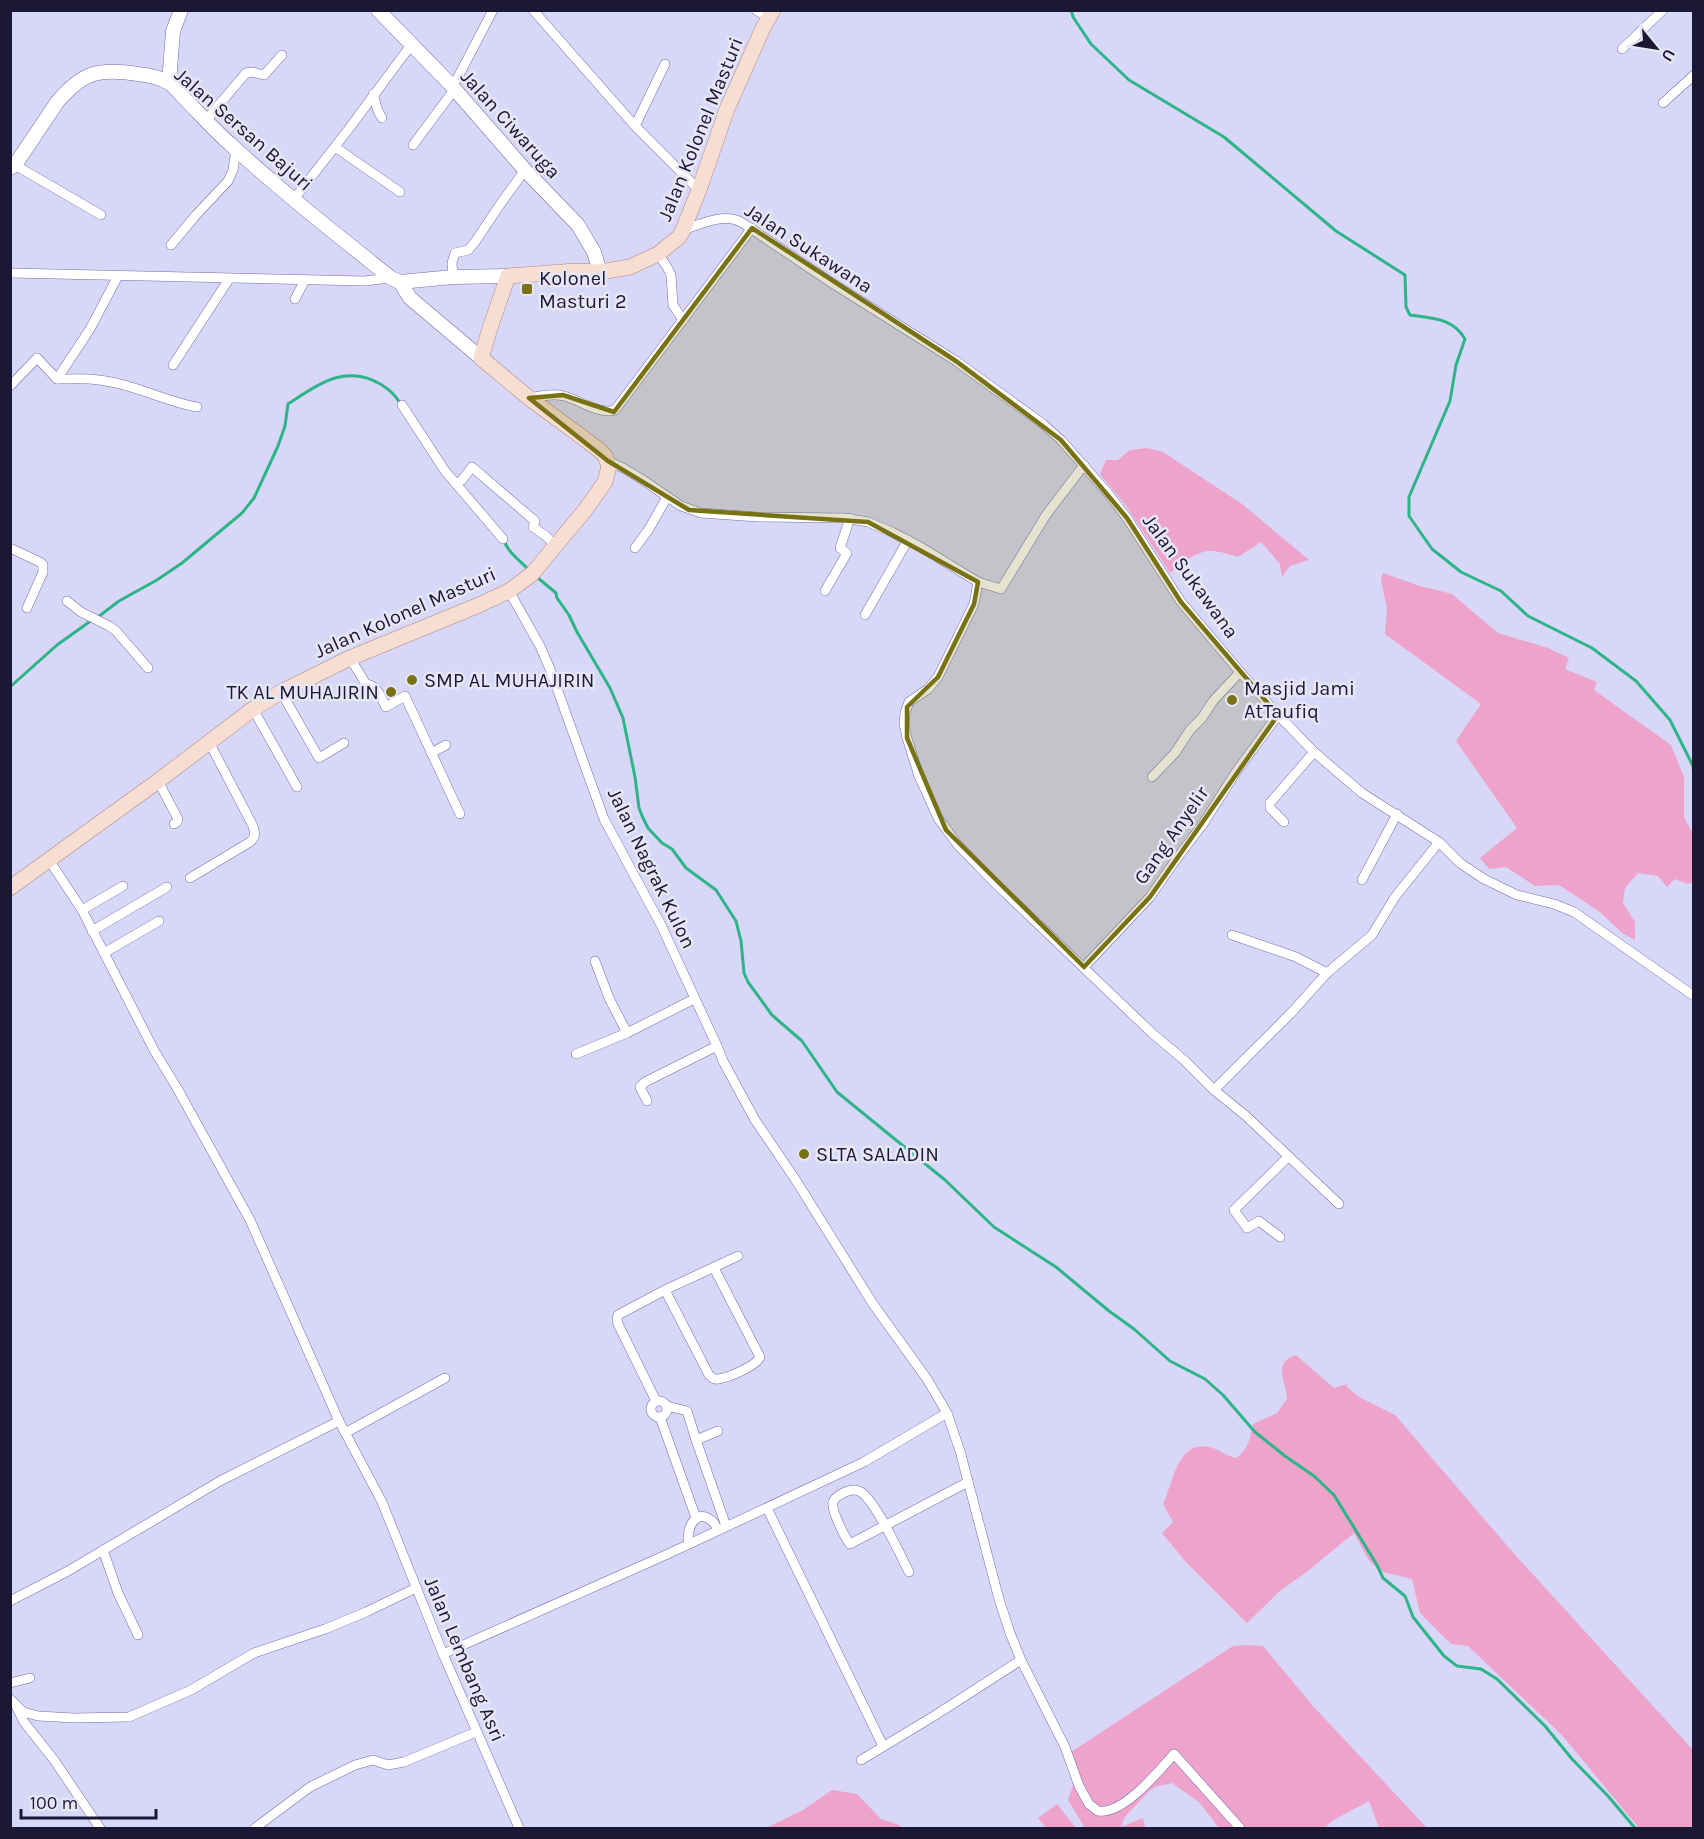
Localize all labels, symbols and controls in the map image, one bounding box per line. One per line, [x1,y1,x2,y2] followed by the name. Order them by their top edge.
[1626,18,1686,78] north arrow
[653,34,748,224] street label: Jalan Kolonel Masturi
[1658,46,1680,65] text: U
[170,63,317,196] street label: Jalan Sersan Bajuri
[456,65,565,183] street label: Jalan Ciwaruga
[741,199,877,298] street label: Jalan Sukawana
[539,267,627,313] place label: Kolonel Masturi 2
[520,282,534,296] marker: Kolonel Masturi 2
[1138,510,1243,643] street label: Jalan Sukawana
[311,562,499,663] street label: Jalan Kolonel Masturi
[424,669,595,692] place label: SMP AL MUHAJIRIN
[405,673,419,687] marker: SMP AL MUHAJIRIN
[1244,677,1355,723] place label: Masjid Jami AtTaufiq
[226,681,379,704] place label: TK AL MUHAJIRIN
[384,685,398,699] marker: TK AL MUHAJIRIN
[1225,693,1239,707] marker: Masjid Jami AtTaufiq
[1129,781,1214,889] street label: Gang Anyelir
[603,784,700,952] street label: Jalan Nagrak Kulon
[816,1143,939,1166] place label: SLTA SALADIN
[797,1147,811,1161] marker: SLTA SALADIN
[419,1573,510,1745] street label: Jalan Lembang Asri
[21,1782,156,1820] scale bar
[30,1792,78,1814] text: 100 m

